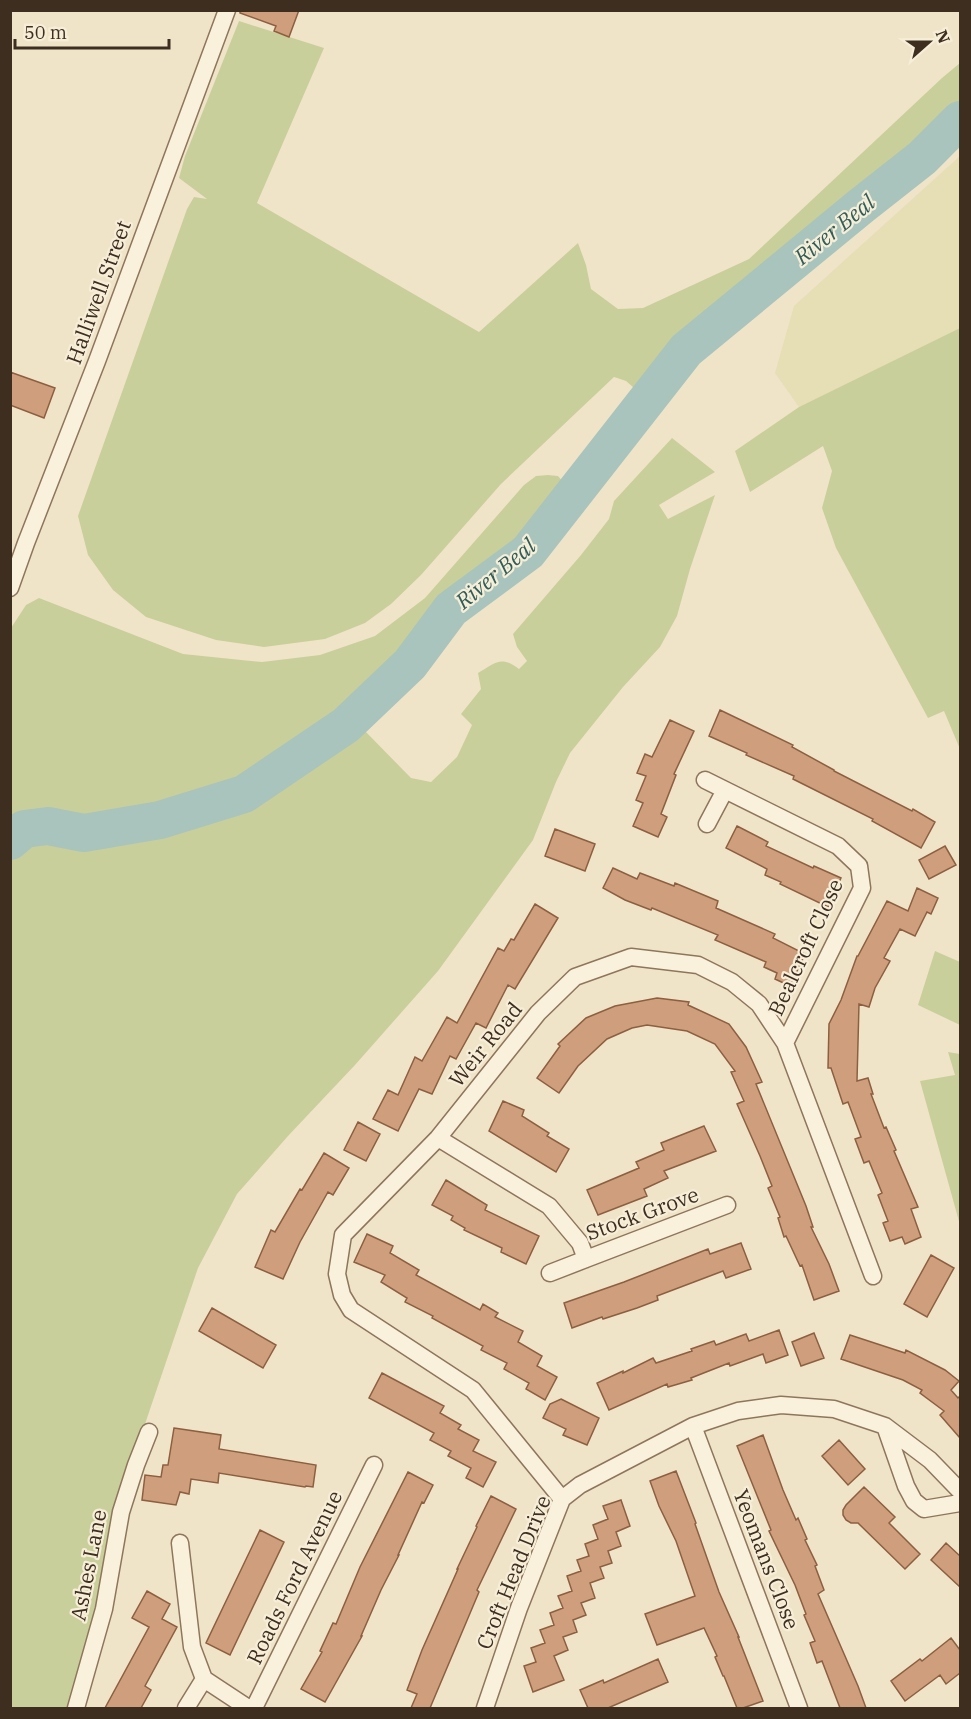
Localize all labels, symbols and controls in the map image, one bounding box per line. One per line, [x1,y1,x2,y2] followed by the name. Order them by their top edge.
[15,12,170,50] scale bar
[899,12,959,72] north arrow
[24,21,67,44] text: 50 m
[931,27,955,46] text: N
[787,187,881,271] water label: River Beal
[59,216,137,368] street label: Halliwell Street
[448,531,542,616] water label: River Beal
[761,874,849,1020] street label: Bealcroft Close
[442,996,528,1092] street label: Weir Road
[582,1180,702,1246] street label: Stock Grove
[240,1485,348,1669] street label: Roads Ford Avenue
[727,1485,807,1633] street label: Yeomans Close
[469,1491,557,1653] street label: Croft Head Drive
[64,1507,112,1623] street label: Ashes Lane

